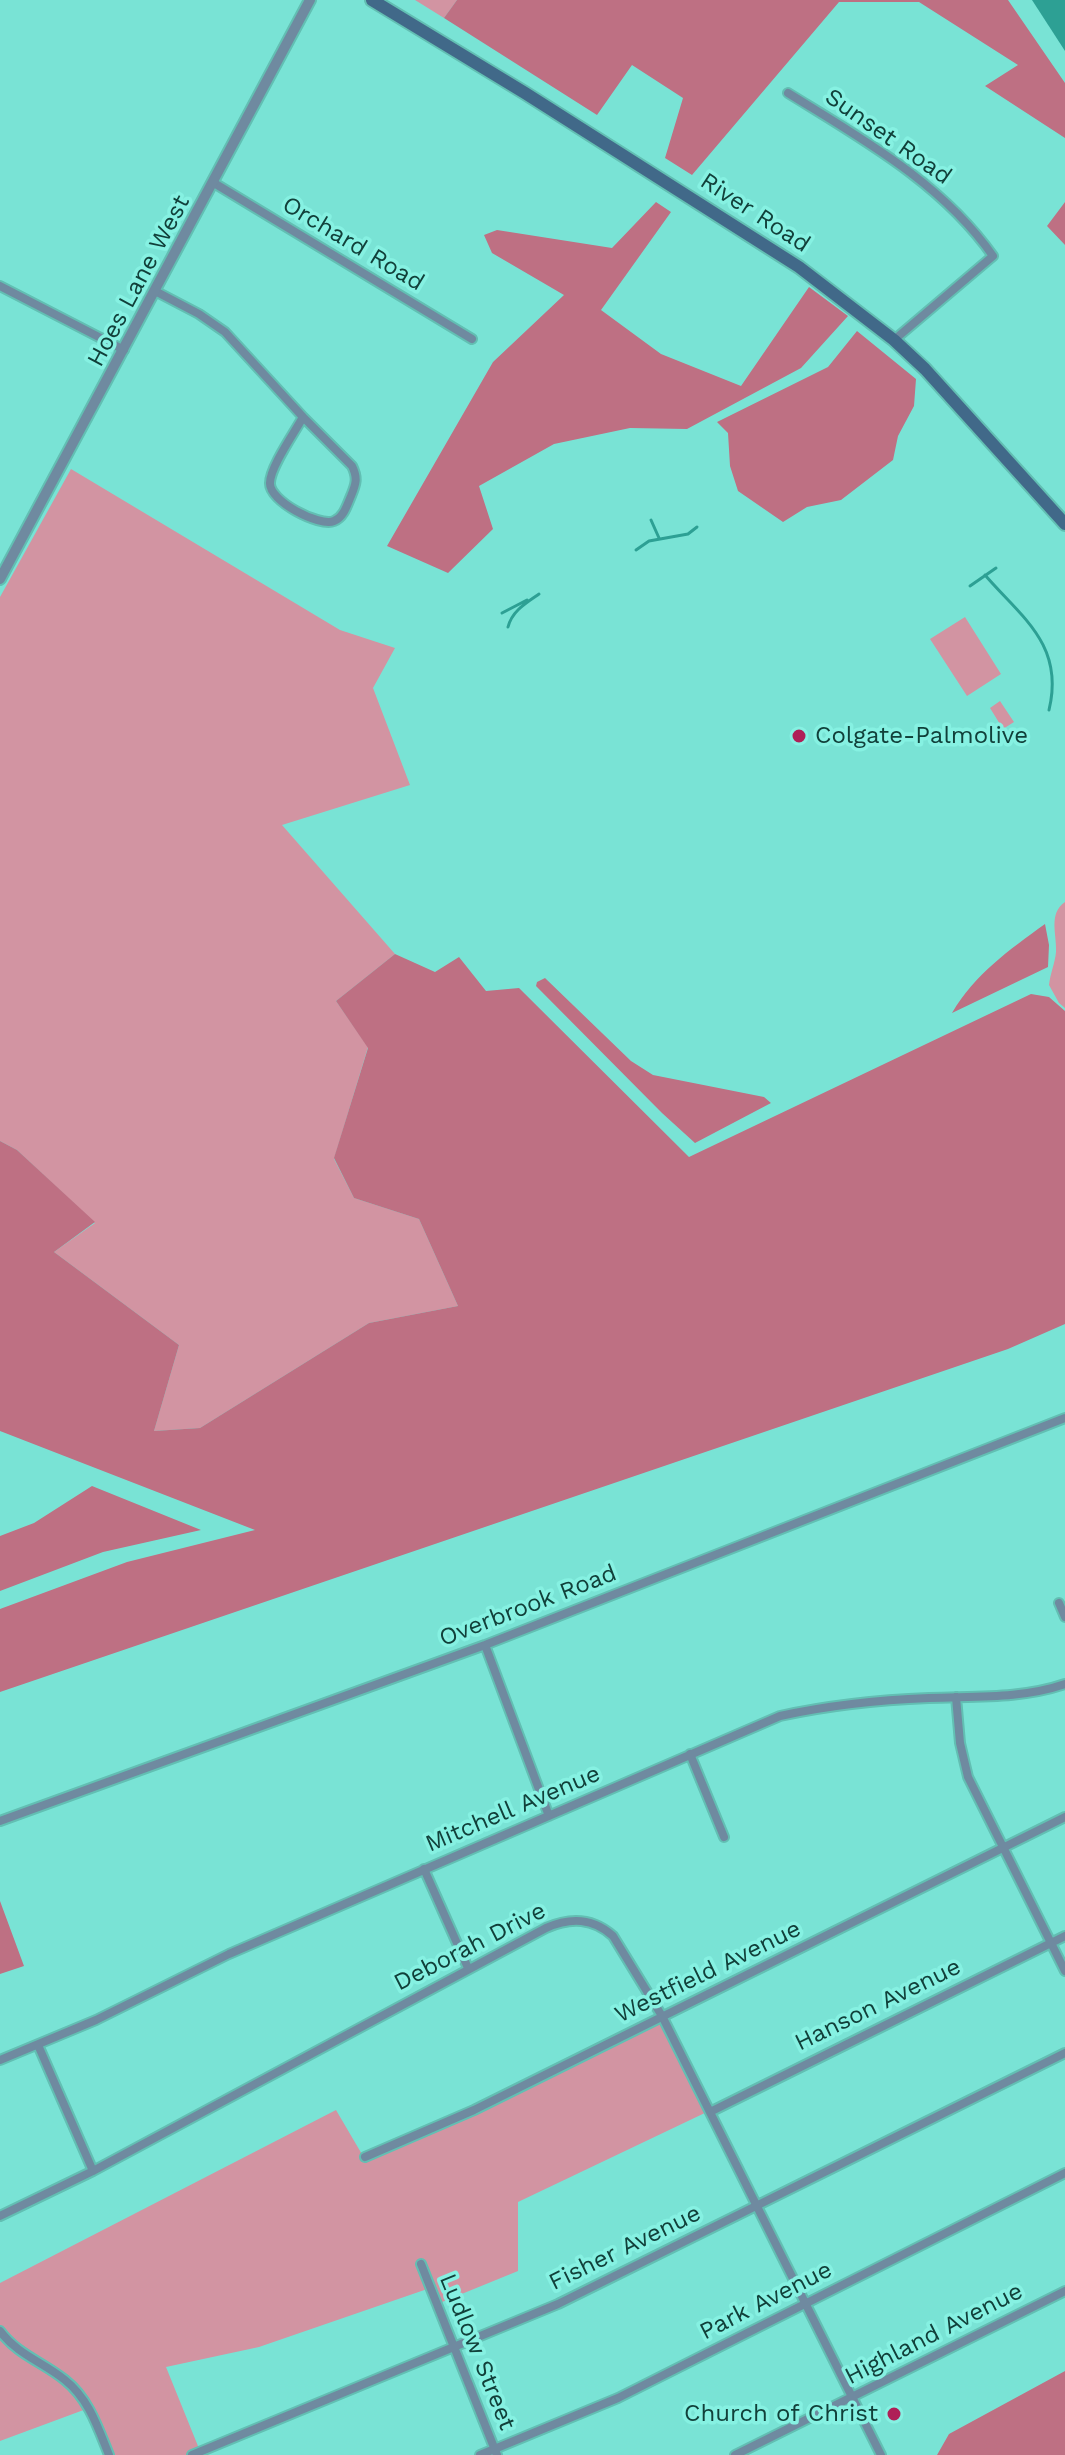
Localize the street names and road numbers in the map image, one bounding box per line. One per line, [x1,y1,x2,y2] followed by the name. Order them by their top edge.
[819,83,957,191] street label: Sunset Road
[695,167,815,259] street label: River Road
[82,190,196,372] street label: Hoes Lane West
[277,190,429,298] street label: Orchard Road
[435,1559,621,1653] street label: Overbrook Road
[421,1759,605,1859] street label: Mitchell Avenue
[389,1896,551,1998] street label: Deborah Drive
[610,1914,806,2030] street label: Westfield Avenue
[790,1952,966,2058] street label: Hanson Avenue
[544,2199,706,2297] street label: Fisher Avenue
[695,2255,837,2347] street label: Park Avenue
[433,2270,521,2434] street label: Ludlow Street
[840,2277,1028,2391] street label: Highland Avenue

